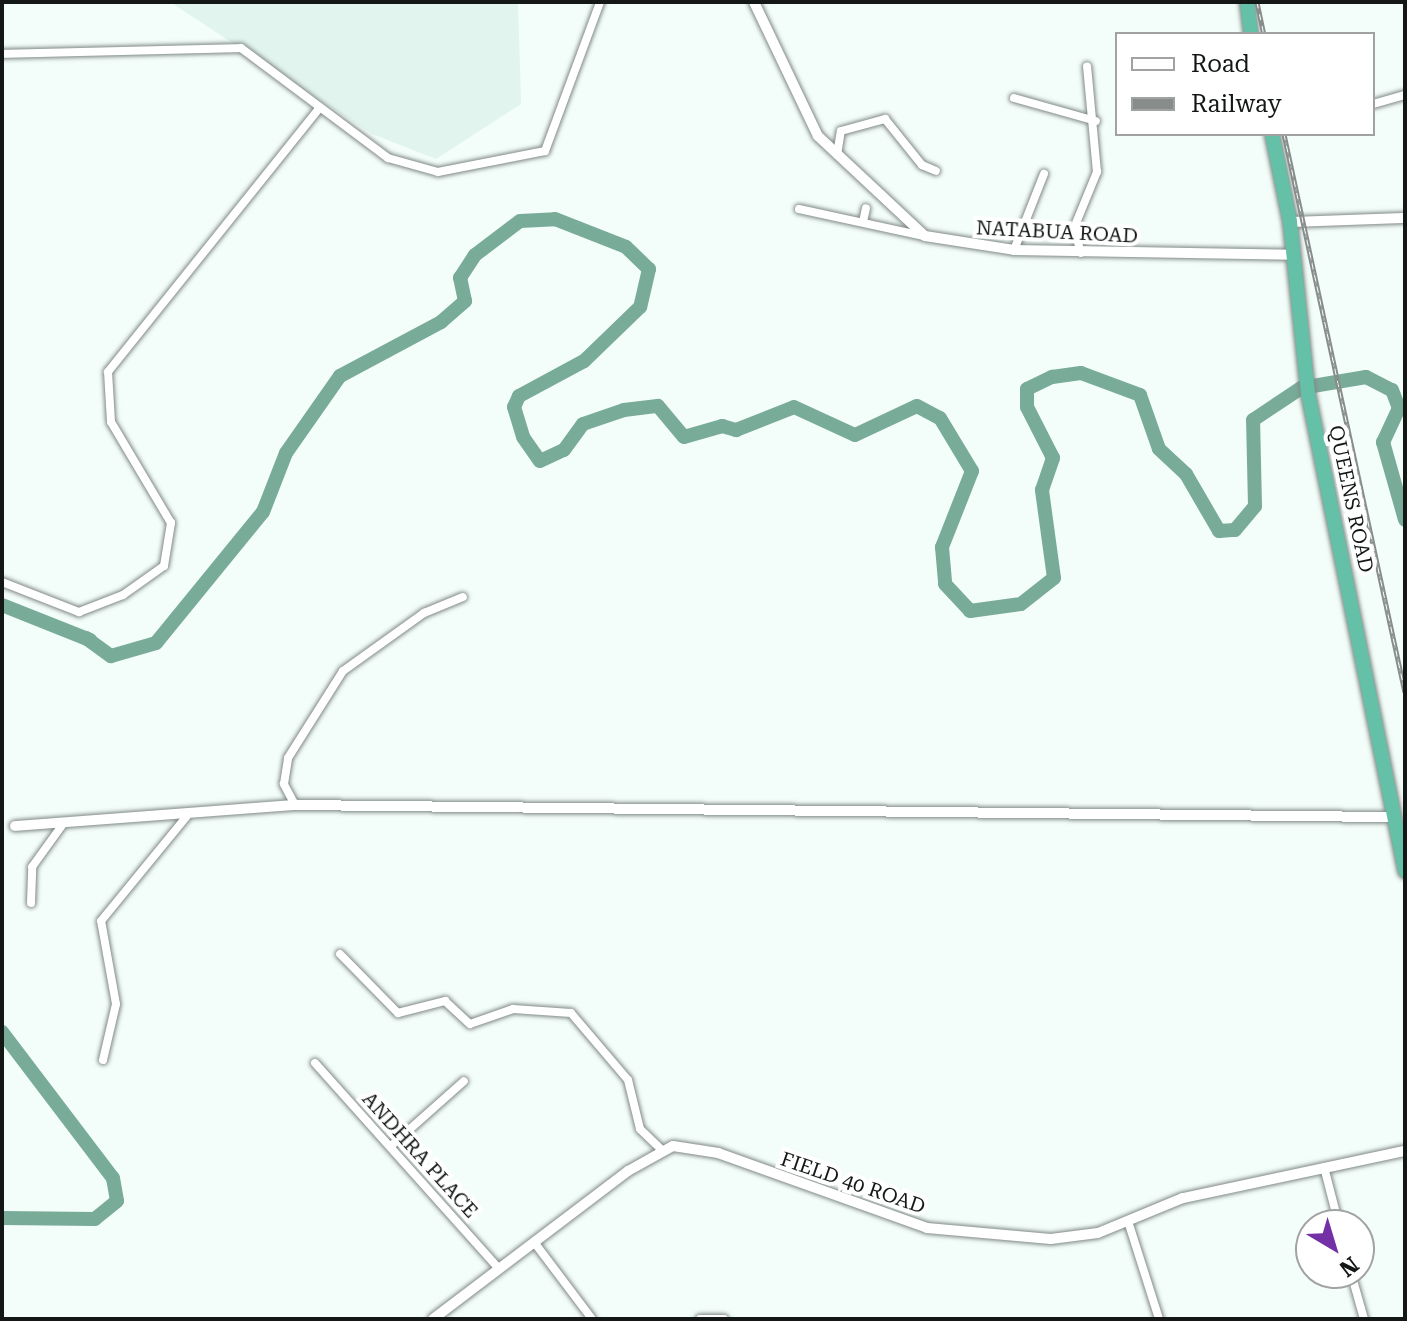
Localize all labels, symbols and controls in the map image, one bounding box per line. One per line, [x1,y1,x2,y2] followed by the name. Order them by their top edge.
[1115,32,1375,136] legend
[1191,50,1250,78] text: Road
[1191,90,1282,118] text: Railway
[975,216,1139,248] street label: NATABUA ROAD
[1324,423,1378,575] street label: QUEENS ROAD
[357,1087,483,1223] street label: ANDHRA PLACE
[778,1147,928,1219] street label: FIELD 40 ROAD
[1295,1209,1375,1289] north arrow
[1334,1252,1363,1282] text: N

